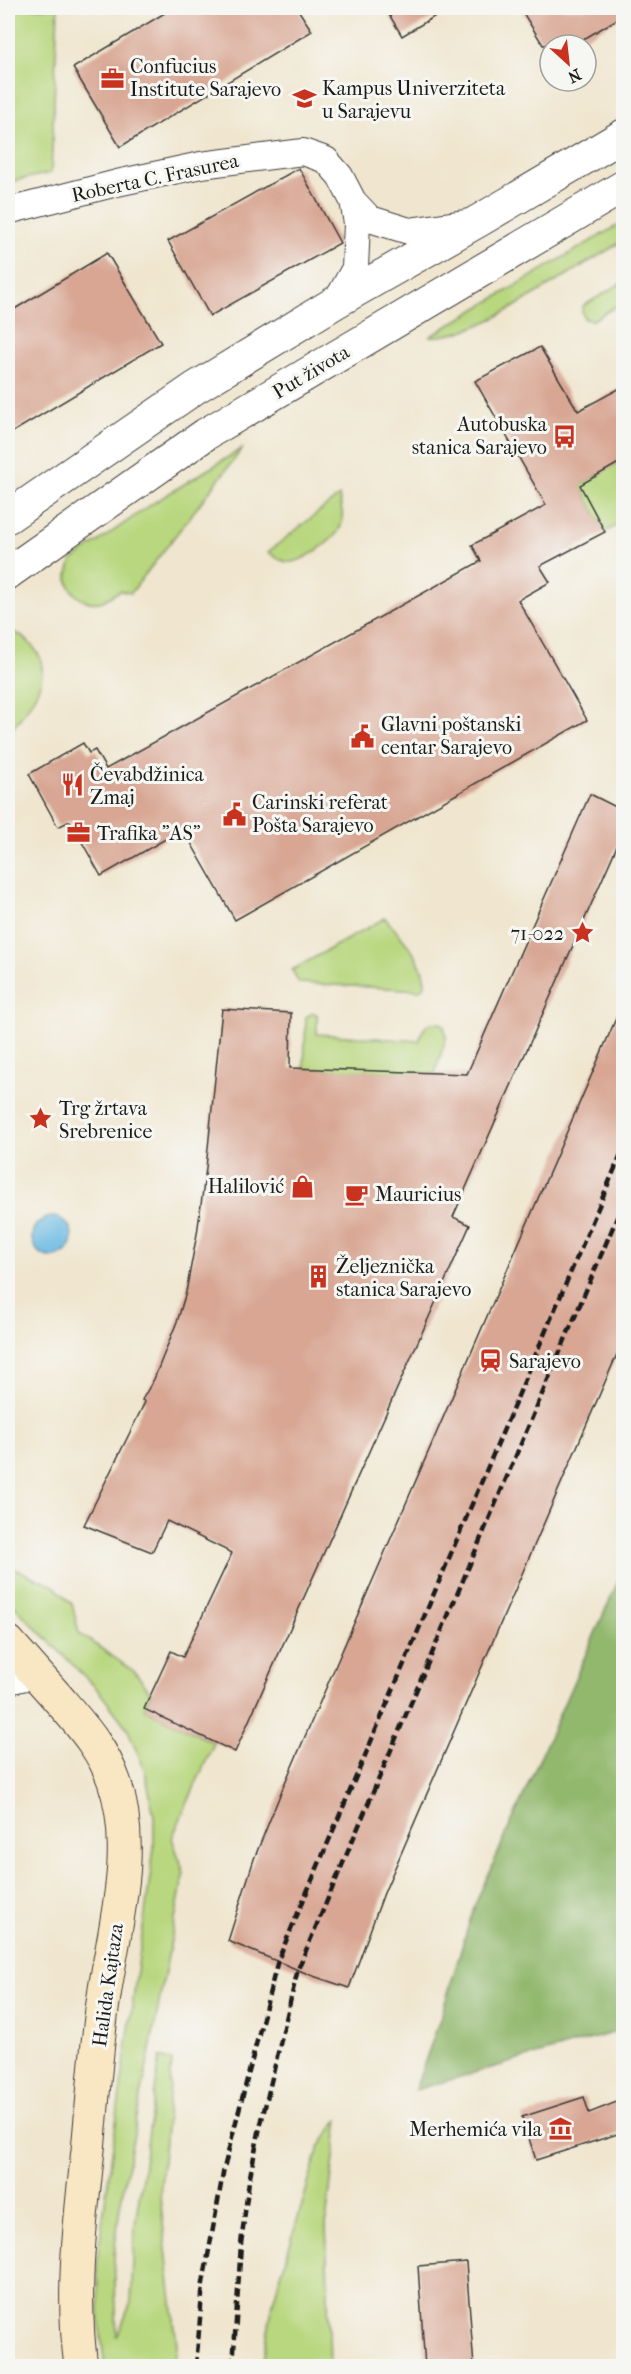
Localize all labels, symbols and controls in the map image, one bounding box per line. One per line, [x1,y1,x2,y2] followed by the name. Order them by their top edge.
[538,33,598,93] north arrow
[130,55,281,101] place label: Confucius Institute Sarajevo
[99,65,125,91] office icon: Confucius Institute Sarajevo
[564,65,584,88] text: N
[321,77,506,123] place label: Kampus Univerziteta u Sarajevu
[291,86,317,112] school or university icon: Kampus Univerziteta u Sarajevu
[69,149,241,207] street label: Roberta C. Frasurea
[269,340,354,404] street label: Put života
[412,413,548,459] place label: Autobuska stanica Sarajevo
[552,423,578,449] bus stop icon: Autobuska stanica Sarajevo
[381,713,521,759] place label: Glavni poštanski centar Sarajevo
[350,723,376,749] public building icon: Glavni poštanski centar Sarajevo
[90,762,205,809] place label: Čevabdžinica Zmaj
[59,772,85,798] restaurant icon: Čevabdžinica Zmaj
[252,791,388,837] place label: Carinski referat Pošta Sarajevo
[221,801,247,827] public building icon: Carinski referat Pošta Sarajevo
[66,820,92,846] office icon: Trafika "AS"
[97,822,201,845] place label: Trafika "AS"
[569,920,595,946] place icon: 71-022
[510,922,564,945] place label: 71-022
[59,1097,152,1143] place label: Trg žrtava Srebrenice
[28,1106,54,1132] place icon: Trg žrtava Srebrenice
[289,1173,315,1199] shop icon: Halilović
[208,1175,284,1198] place label: Halilović
[344,1181,370,1207] cafe icon: Mauricius
[375,1183,461,1206] place label: Mauricius
[336,1254,471,1301] place label: Željeznička stanica Sarajevo
[305,1264,331,1290] building icon: Željeznička stanica Sarajevo
[478,1348,504,1374] station icon: Sarajevo
[509,1350,581,1373] place label: Sarajevo
[88,1921,128,2048] street label: Halida Kajtaza
[547,2116,573,2142] museum icon: Merhemića vila
[409,2118,543,2141] place label: Merhemića vila

